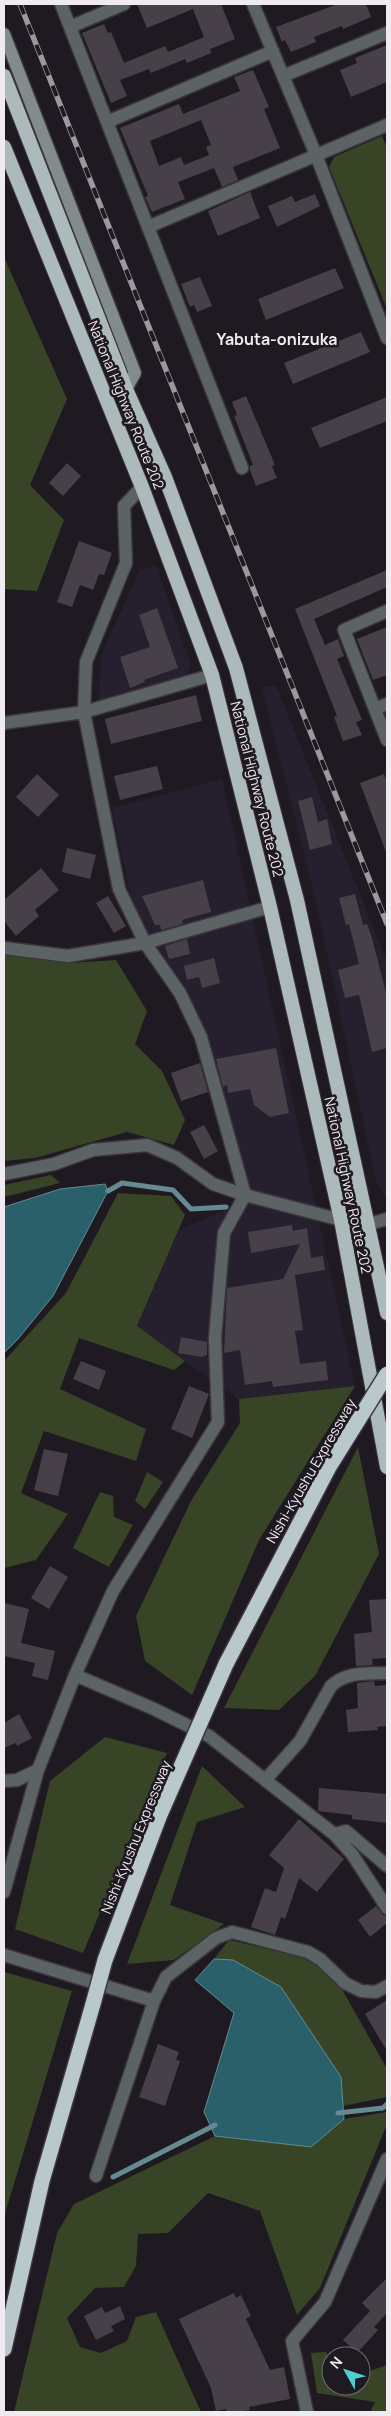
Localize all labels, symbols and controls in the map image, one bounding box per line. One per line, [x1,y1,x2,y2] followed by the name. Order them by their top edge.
[84,318,169,492] street label: National Highway Route 202
[216,328,338,350] district label: Yabuta-onizuka
[226,699,289,879] street label: National Highway Route 202
[320,1095,377,1275] street label: National Highway Route 202
[261,1394,360,1547] street label: Nishi-Kyushu Expressway
[96,1757,175,1916] street label: Nishi-Kyushu Expressway
[321,2346,371,2396] north arrow
[325,2352,346,2372] text: N

